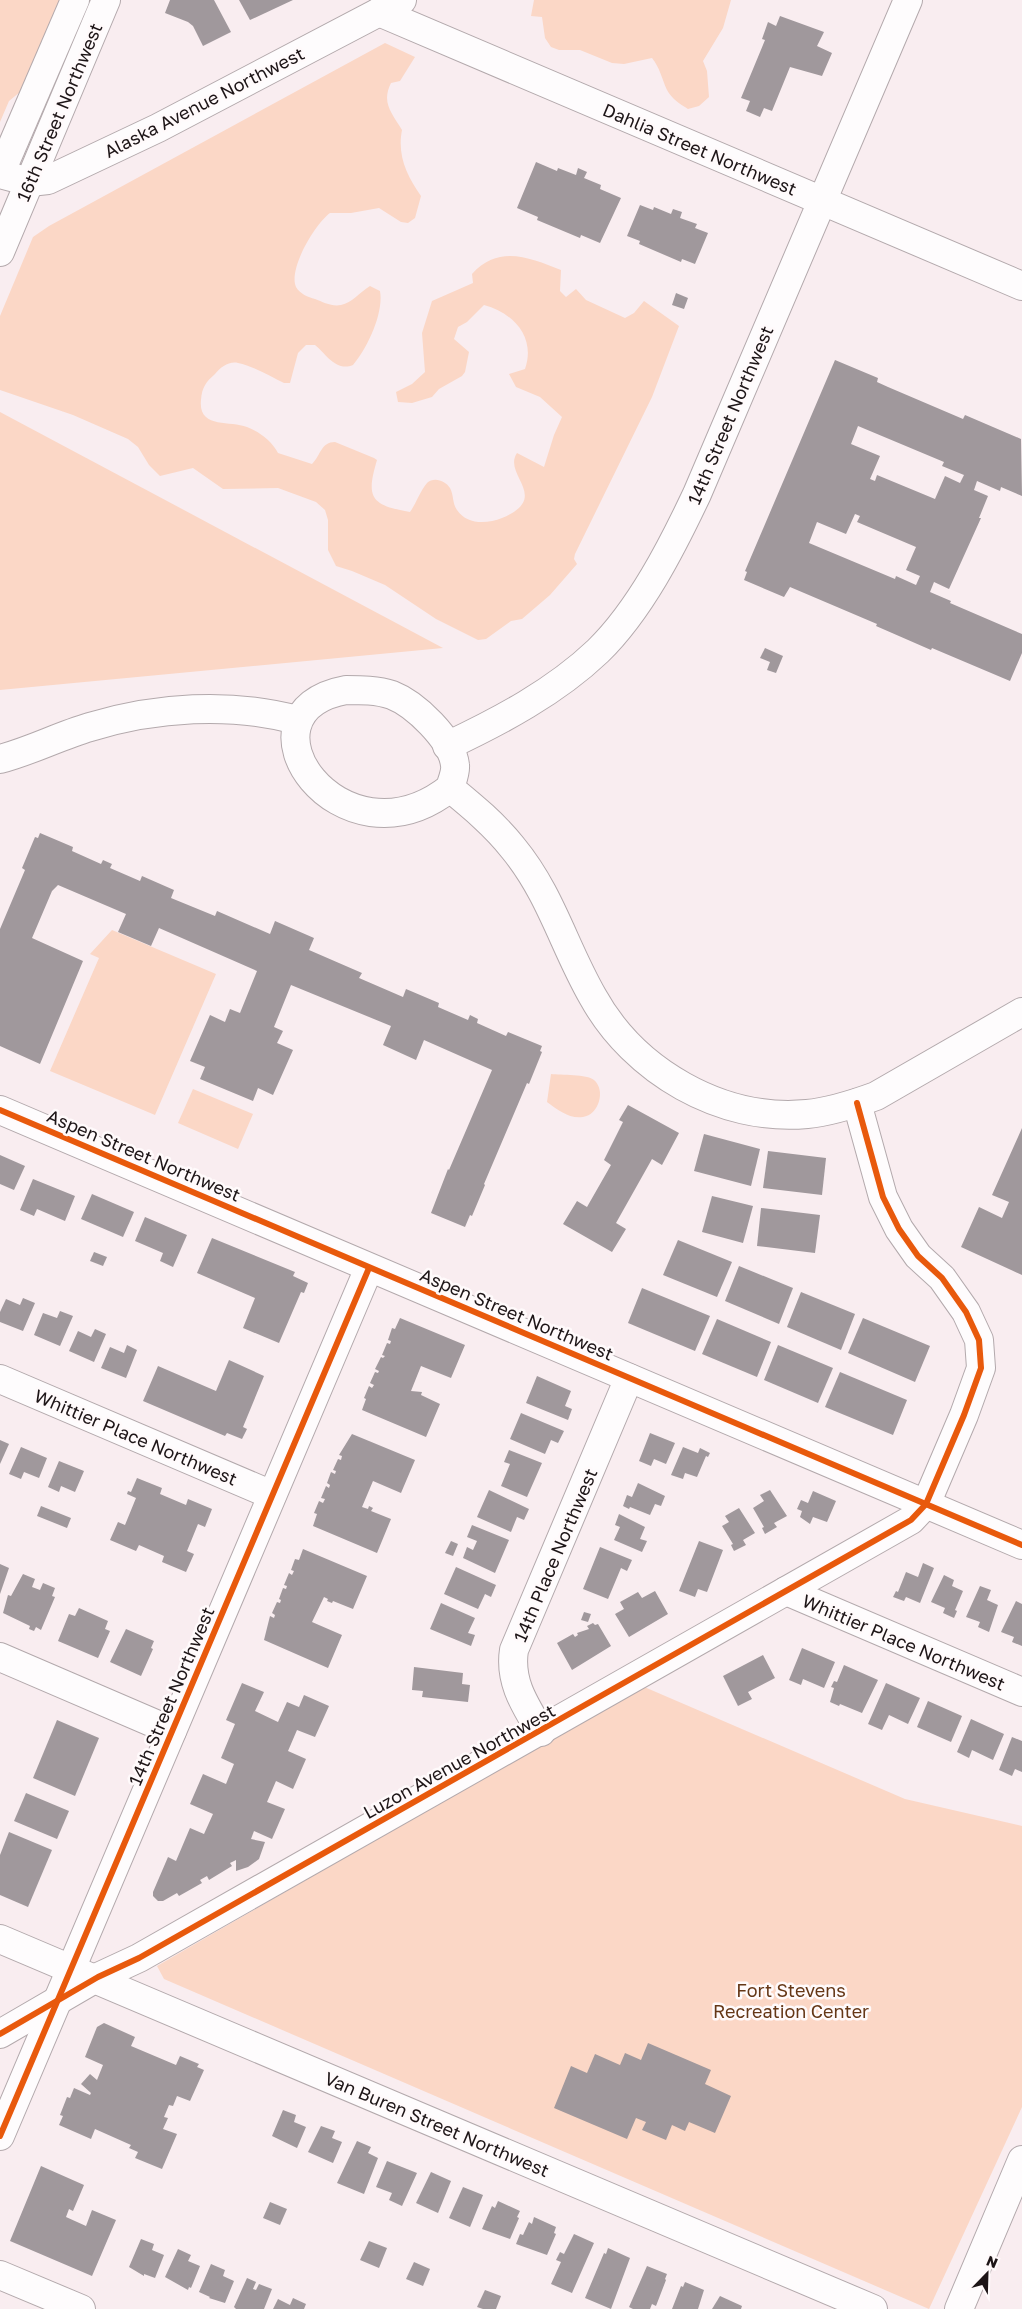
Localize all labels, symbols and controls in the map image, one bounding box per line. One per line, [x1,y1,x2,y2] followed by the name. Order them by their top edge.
[11,19,107,205] street label: 16th Street Northwest
[100,42,308,162] street label: Alaska Avenue Northwest
[600,98,800,200] street label: Dahlia Street Northwest
[682,322,778,508] street label: 14th Street Northwest
[44,1104,244,1206] street label: Aspen Street Northwest
[417,1263,617,1365] street label: Aspen Street Northwest
[31,1384,241,1490] street label: Whittier Place Northwest
[508,1465,602,1645] street label: 14th Place Northwest
[799,1589,1009,1695] street label: Whittier Place Northwest
[123,1603,219,1789] street label: 14th Street Northwest
[359,1699,559,1823] street label: Luzon Avenue Northwest
[713,1979,869,2022] park label: Fort Stevens Recreation Center
[321,2067,553,2181] street label: Van Buren Street Northwest
[962,2249,1012,2299] north arrow
[984,2252,1000,2271] text: N

